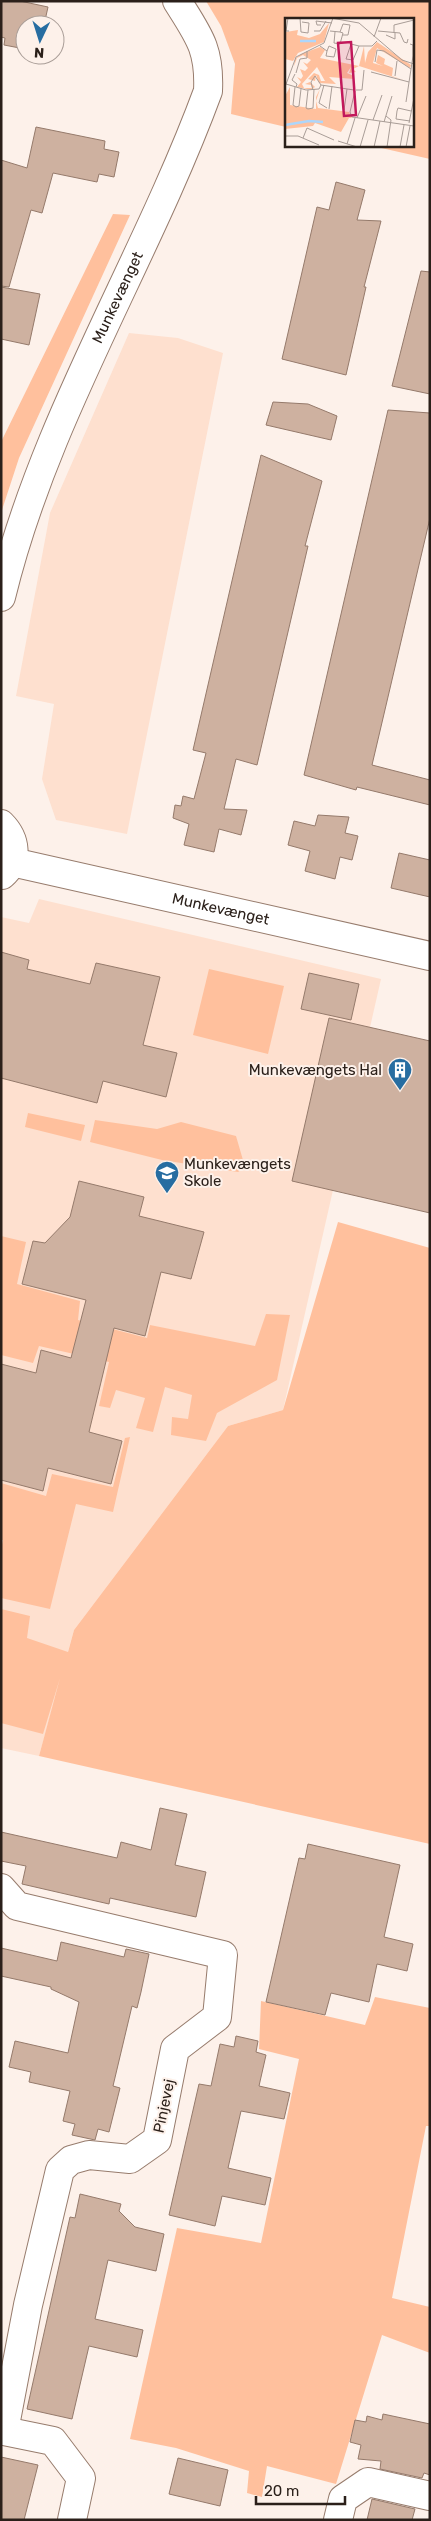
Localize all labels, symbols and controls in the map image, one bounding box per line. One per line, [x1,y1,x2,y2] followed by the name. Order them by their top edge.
[15,15,65,65] north arrow
[285,18,414,146] inset map
[34,44,45,61] text: N
[88,249,147,346] street label: Munkevænget
[170,889,271,929] street label: Munkevænget
[387,1057,413,1091] building icon: Munkevængets Hal
[249,1061,382,1079] place label: Munkevængets Hal
[184,1155,291,1190] place label: Munkevængets Skole
[154,1160,180,1194] school or university icon: Munkevængets Skole
[150,2077,178,2135] street label: Pinjevej
[256,2474,345,2506] scale bar
[264,2482,299,2500] text: 20 m

